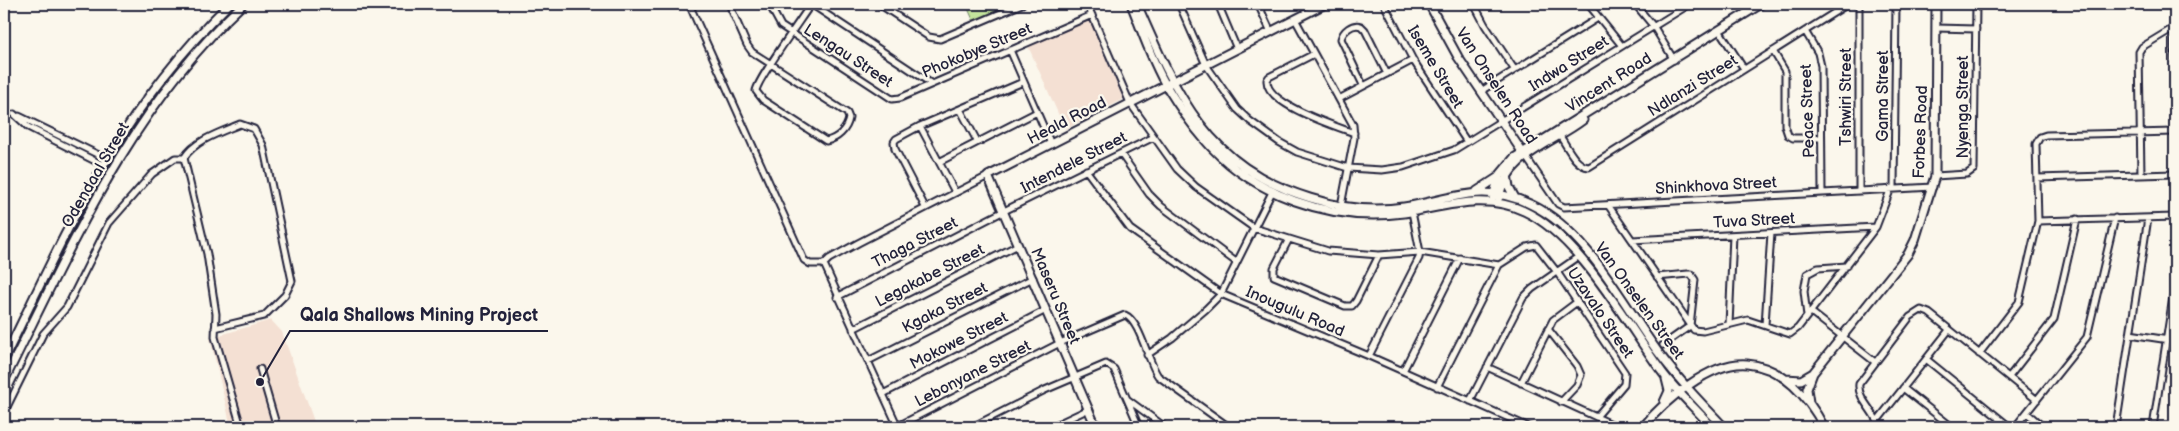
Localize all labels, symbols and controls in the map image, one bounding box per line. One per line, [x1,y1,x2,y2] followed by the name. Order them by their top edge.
[919,19,1035,83] street label: Phokobye Street
[800,20,896,92] street label: Lengau Street
[1403,22,1467,112] street label: Iseme Street
[1451,24,1541,148] street label: Van Onselen Road
[1526,32,1612,96] street label: Indwa Street
[1837,48,1856,146] street label: Tshwiri Street
[1563,49,1655,117] street label: Vincent Road
[1874,50,1893,142] street label: Gama Street
[1645,51,1741,121] street label: Ndlanzi Street
[1954,55,1973,159] street label: Nyenga Street
[1797,64,1819,158] street label: Peace Street
[1910,85,1932,179] street label: Forbes Road
[1024,93,1110,149] street label: Heald Road
[58,119,134,231] street label: Odendaal Street
[1018,128,1130,198] street label: Intendele Street
[1655,173,1777,199] street label: Shinkhova Street
[1713,209,1795,233] street label: Tuva Street
[869,213,961,273] street label: Thaga Street
[1590,239,1688,363] street label: Van Onselen Street
[872,240,988,312] street label: Legakabe Street
[1026,245,1084,347] street label: Maseru Street
[1563,264,1637,362] street label: Uzavalo Street
[899,278,991,338] street label: Kgaka Street
[1243,283,1347,341] street label: Inougulu Road
[290,298,548,331] callout: Qala Shallows Mining Project
[300,305,538,326] text: Qala Shallows Mining Project
[907,308,1011,374] street label: Mokowe Street
[912,337,1034,411] street label: Lebonyane Street

